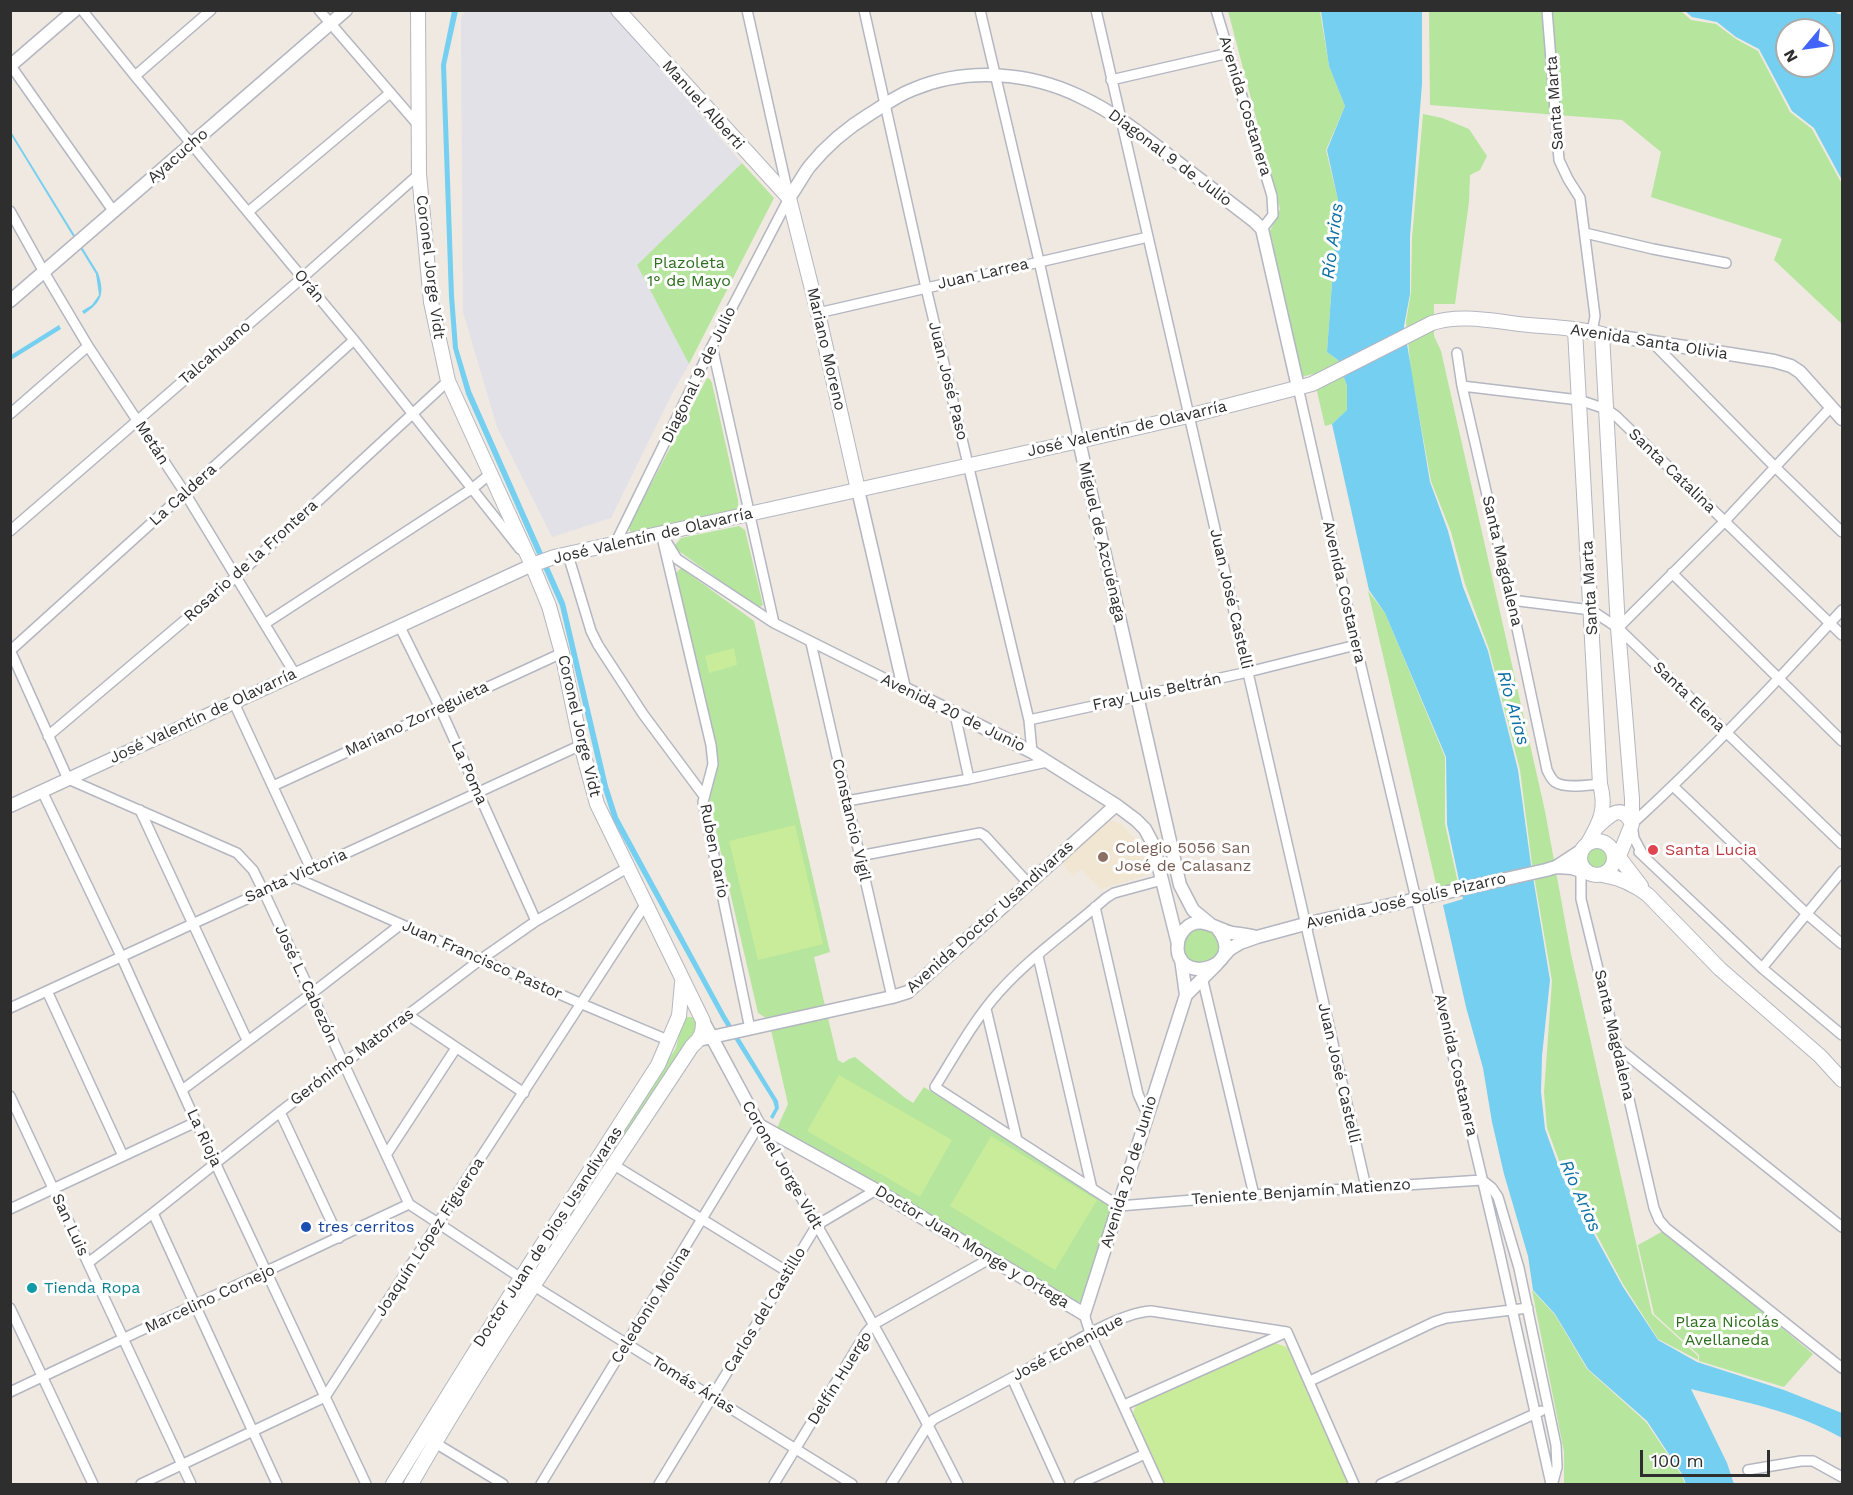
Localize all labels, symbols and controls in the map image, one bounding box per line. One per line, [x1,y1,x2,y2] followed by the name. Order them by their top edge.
[1775,18,1835,78] north arrow
[1215,34,1275,178] street label: Avenida Costanera
[1779,46,1802,66] text: N
[1542,55,1568,151] street label: Santa Marta
[658,56,748,154] street label: Manuel Alberti
[1104,105,1236,211] street label: Diagonal 9 de Julio
[144,124,212,188] street label: Ayacucho
[412,194,448,340] street label: Coronel Jorge Vidt
[1318,202,1348,280] water label: Río Arias
[647,253,731,291] park label: Plazoleta 1° de Mayo
[936,254,1030,294] street label: Juan Larrea
[290,266,328,306] street label: Orán
[803,286,849,412] street label: Mariano Moreno
[658,303,740,447] street label: Diagonal 9 de Julio
[175,317,255,389] street label: Talcahuano
[924,320,972,442] street label: Juan José Paso
[1569,320,1729,364] street label: Avenida Santa Olivia
[1025,397,1229,461] street label: José Valentín de Olavarría
[131,418,173,468] street label: Metán
[1624,425,1720,517] street label: Santa Catalina
[146,460,220,530] street label: La Caldera
[1074,460,1130,624] street label: Miguel de Azcuénaga
[1478,494,1526,628] street label: Santa Magdalena
[180,496,322,626] street label: Rosario de la Frontera
[551,504,755,568] street label: José Valentín de Olavarría
[1318,519,1370,665] street label: Avenida Costanera
[1206,527,1256,671] street label: Juan José Castelli
[1578,540,1602,636] street label: Santa Marta
[553,653,605,799] street label: Coronel Jorge Vidt
[1649,658,1729,736] street label: Santa Elena
[106,664,300,768] street label: José Valentín de Olavarría
[1492,668,1534,748] water label: Río Arias
[1091,669,1223,715] street label: Fray Luis Beltrán
[878,670,1028,756] street label: Avenida 20 de Junio
[342,677,492,761] street label: Mariano Zorreguieta
[446,738,492,808] street label: La Poma
[828,757,874,883] street label: Constancio Vigil
[695,802,733,900] street label: Ruben Dario
[902,837,1078,997] street label: Avenida Doctor Usandivaras
[1115,838,1251,876] place label: Colegio 5056 San José de Calasanz
[1665,840,1757,860] place label: Santa Lucia
[1646,843,1660,857] marker: Santa Lucia
[242,845,350,907] street label: Santa Victoria
[1096,850,1110,864] marker: Colegio 5056 San José de Calasanz
[1304,869,1508,933] street label: Avenida José Solís Pizarro
[399,916,565,1004] street label: Juan Francisco Pastor
[270,922,342,1046] street label: José L. Cabezón
[1590,968,1638,1102] street label: Santa Magdalena
[1430,992,1482,1138] street label: Avenida Costanera
[1314,1001,1364,1145] street label: Juan José Castelli
[286,1004,418,1110] street label: Gerónimo Matorras
[1097,1094,1161,1250] street label: Avenida 20 de Junio
[737,1097,827,1233] street label: Coronel Jorge Vidt
[182,1106,226,1170] street label: La Rioja
[469,1123,627,1351] street label: Doctor Juan de Dios Usandivaras
[371,1154,489,1320] street label: Joaquín López Figueroa
[1555,1157,1605,1235] water label: Río Arias
[1191,1175,1411,1209] street label: Teniente Benjamín Matienzo
[871,1181,1073,1313] street label: Doctor Juan Monge y Ortega
[47,1191,93,1259] street label: San Luis
[318,1217,414,1237] place label: tres cerritos
[299,1220,313,1234] marker: tres cerritos
[607,1243,695,1367] street label: Celedonio Molina
[720,1244,810,1376] street label: Carlos del Castillo
[142,1260,278,1338] street label: Marcelino Cornejo
[44,1278,140,1298] place label: Tienda Ropa
[25,1281,39,1295] marker: Tienda Ropa
[1009,1311,1127,1385] street label: José Echenique
[1675,1312,1779,1350] park label: Plaza Nicolás Avellaneda
[804,1328,876,1428] street label: Delfín Huergo
[648,1352,738,1418] street label: Tomás Árias
[1643,1438,1774,1476] scale bar
[1651,1450,1704,1471] text: 100 m

